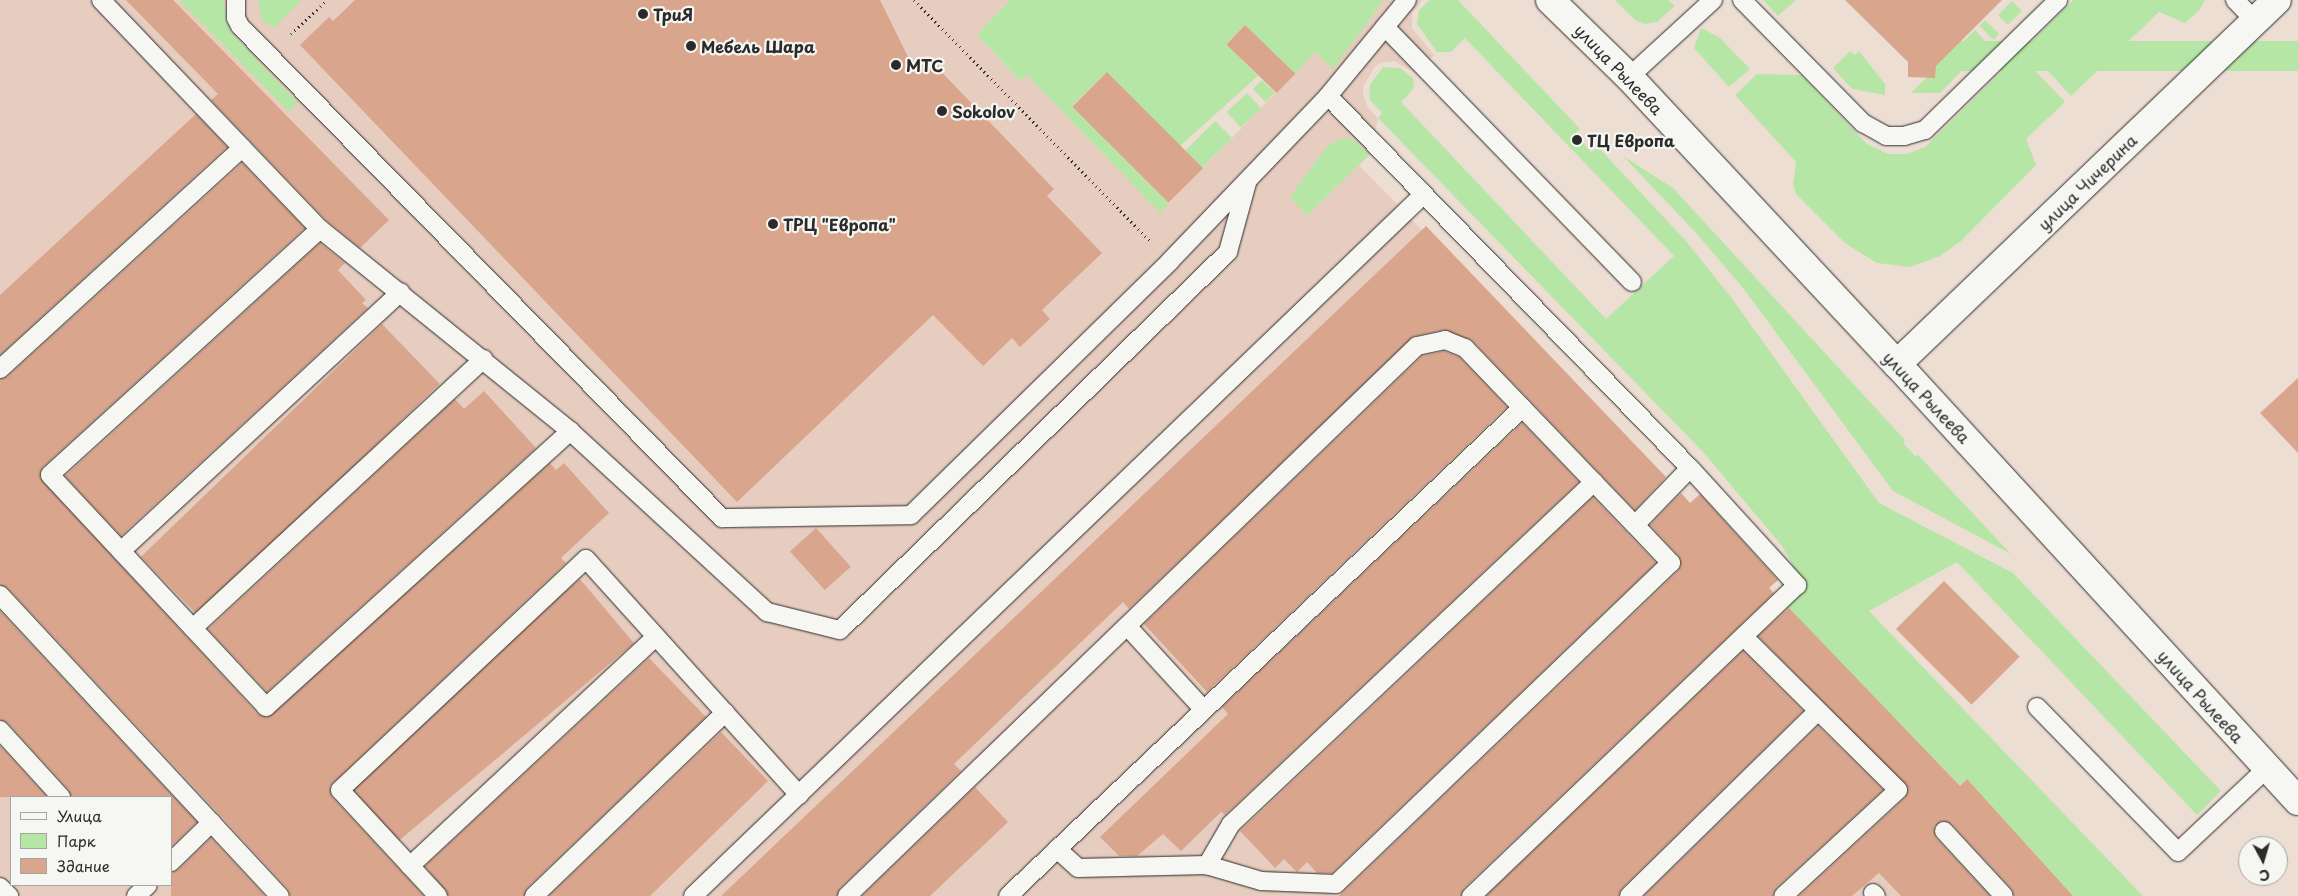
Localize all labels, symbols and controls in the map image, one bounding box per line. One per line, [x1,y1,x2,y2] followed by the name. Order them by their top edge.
[653,4,693,24] place label: ТриЯ
[637,8,649,20] marker: ТриЯ
[1571,20,1667,118] street label: улица Рылеева
[701,36,815,56] place label: Мебель Шара
[685,40,697,52] marker: Мебель Шара
[906,55,943,75] place label: МТС
[890,59,902,71] marker: МТС
[952,101,1015,121] place label: Sokolov
[936,105,948,117] marker: Sokolov
[1587,130,1677,150] place label: ТЦ Европа
[2034,130,2140,234] street label: улица Чичерина
[1571,134,1583,146] marker: ТЦ Европа
[783,214,897,234] place label: ТРЦ "Европа"
[767,218,779,230] marker: ТРЦ "Европа"
[1879,347,1975,447] street label: улица Рылеева
[2154,645,2248,747] street label: улица Рылеева
[10,796,172,886] legend
[57,804,102,827] text: Улица
[57,829,96,852] text: Парк
[2238,836,2288,886] north arrow
[57,854,110,877] text: Здание
[2258,864,2271,886] text: С

